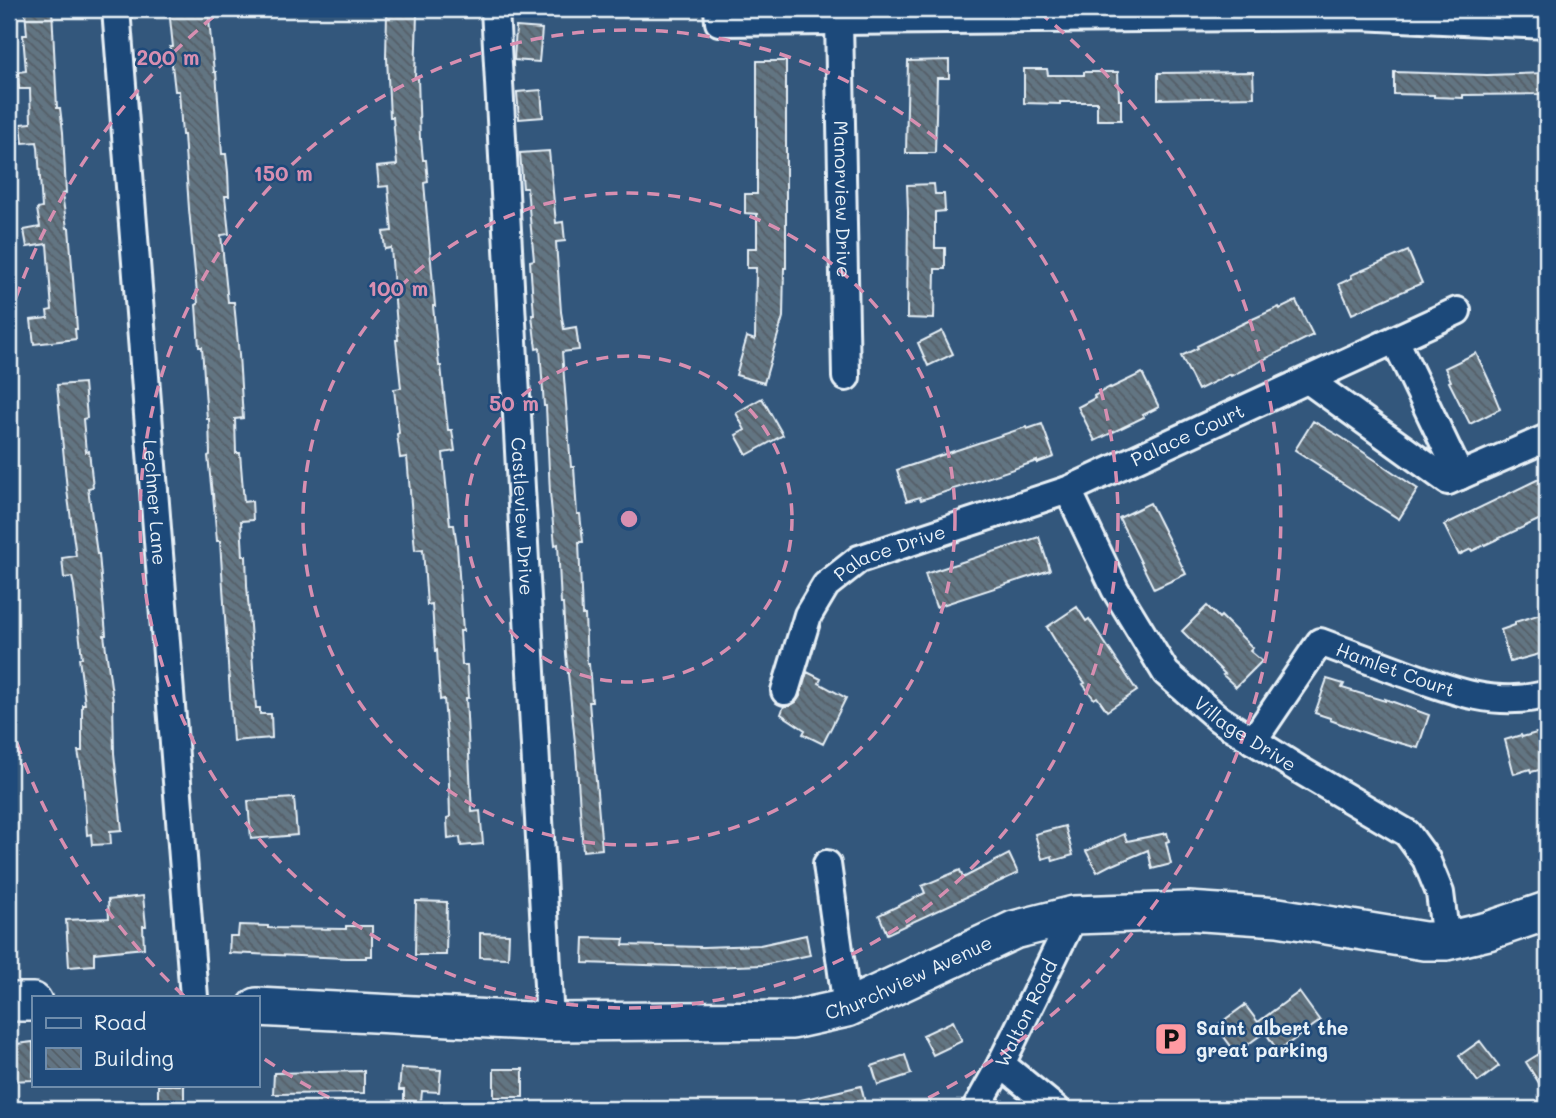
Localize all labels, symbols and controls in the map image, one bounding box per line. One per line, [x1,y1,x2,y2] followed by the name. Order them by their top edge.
[137,43,199,70] text: 200 m
[829,120,857,278] street label: Manorview Drive
[253,159,313,186] text: 150 m
[368,274,428,301] text: 100 m
[489,389,539,416] text: 50 m
[1126,398,1248,471] street label: Palace Court
[506,436,540,596] street label: Castleview Drive
[138,439,173,566] street label: Lechner Lane
[617,507,641,531] centre of rings
[828,518,949,586] street label: Palace Drive
[1333,636,1458,702] street label: Hamlet Court
[1189,690,1301,777] street label: Village Drive
[823,929,996,1024] street label: Churchview Avenue
[988,955,1062,1071] street label: Walton Road
[32,996,259,1086] legend
[94,1008,146,1035] text: Road
[1196,1015,1348,1062] place label: Saint albert the great parking
[1152,1020,1190,1058] parking icon: Saint albert the great parking
[94,1044,174,1071] text: Building

